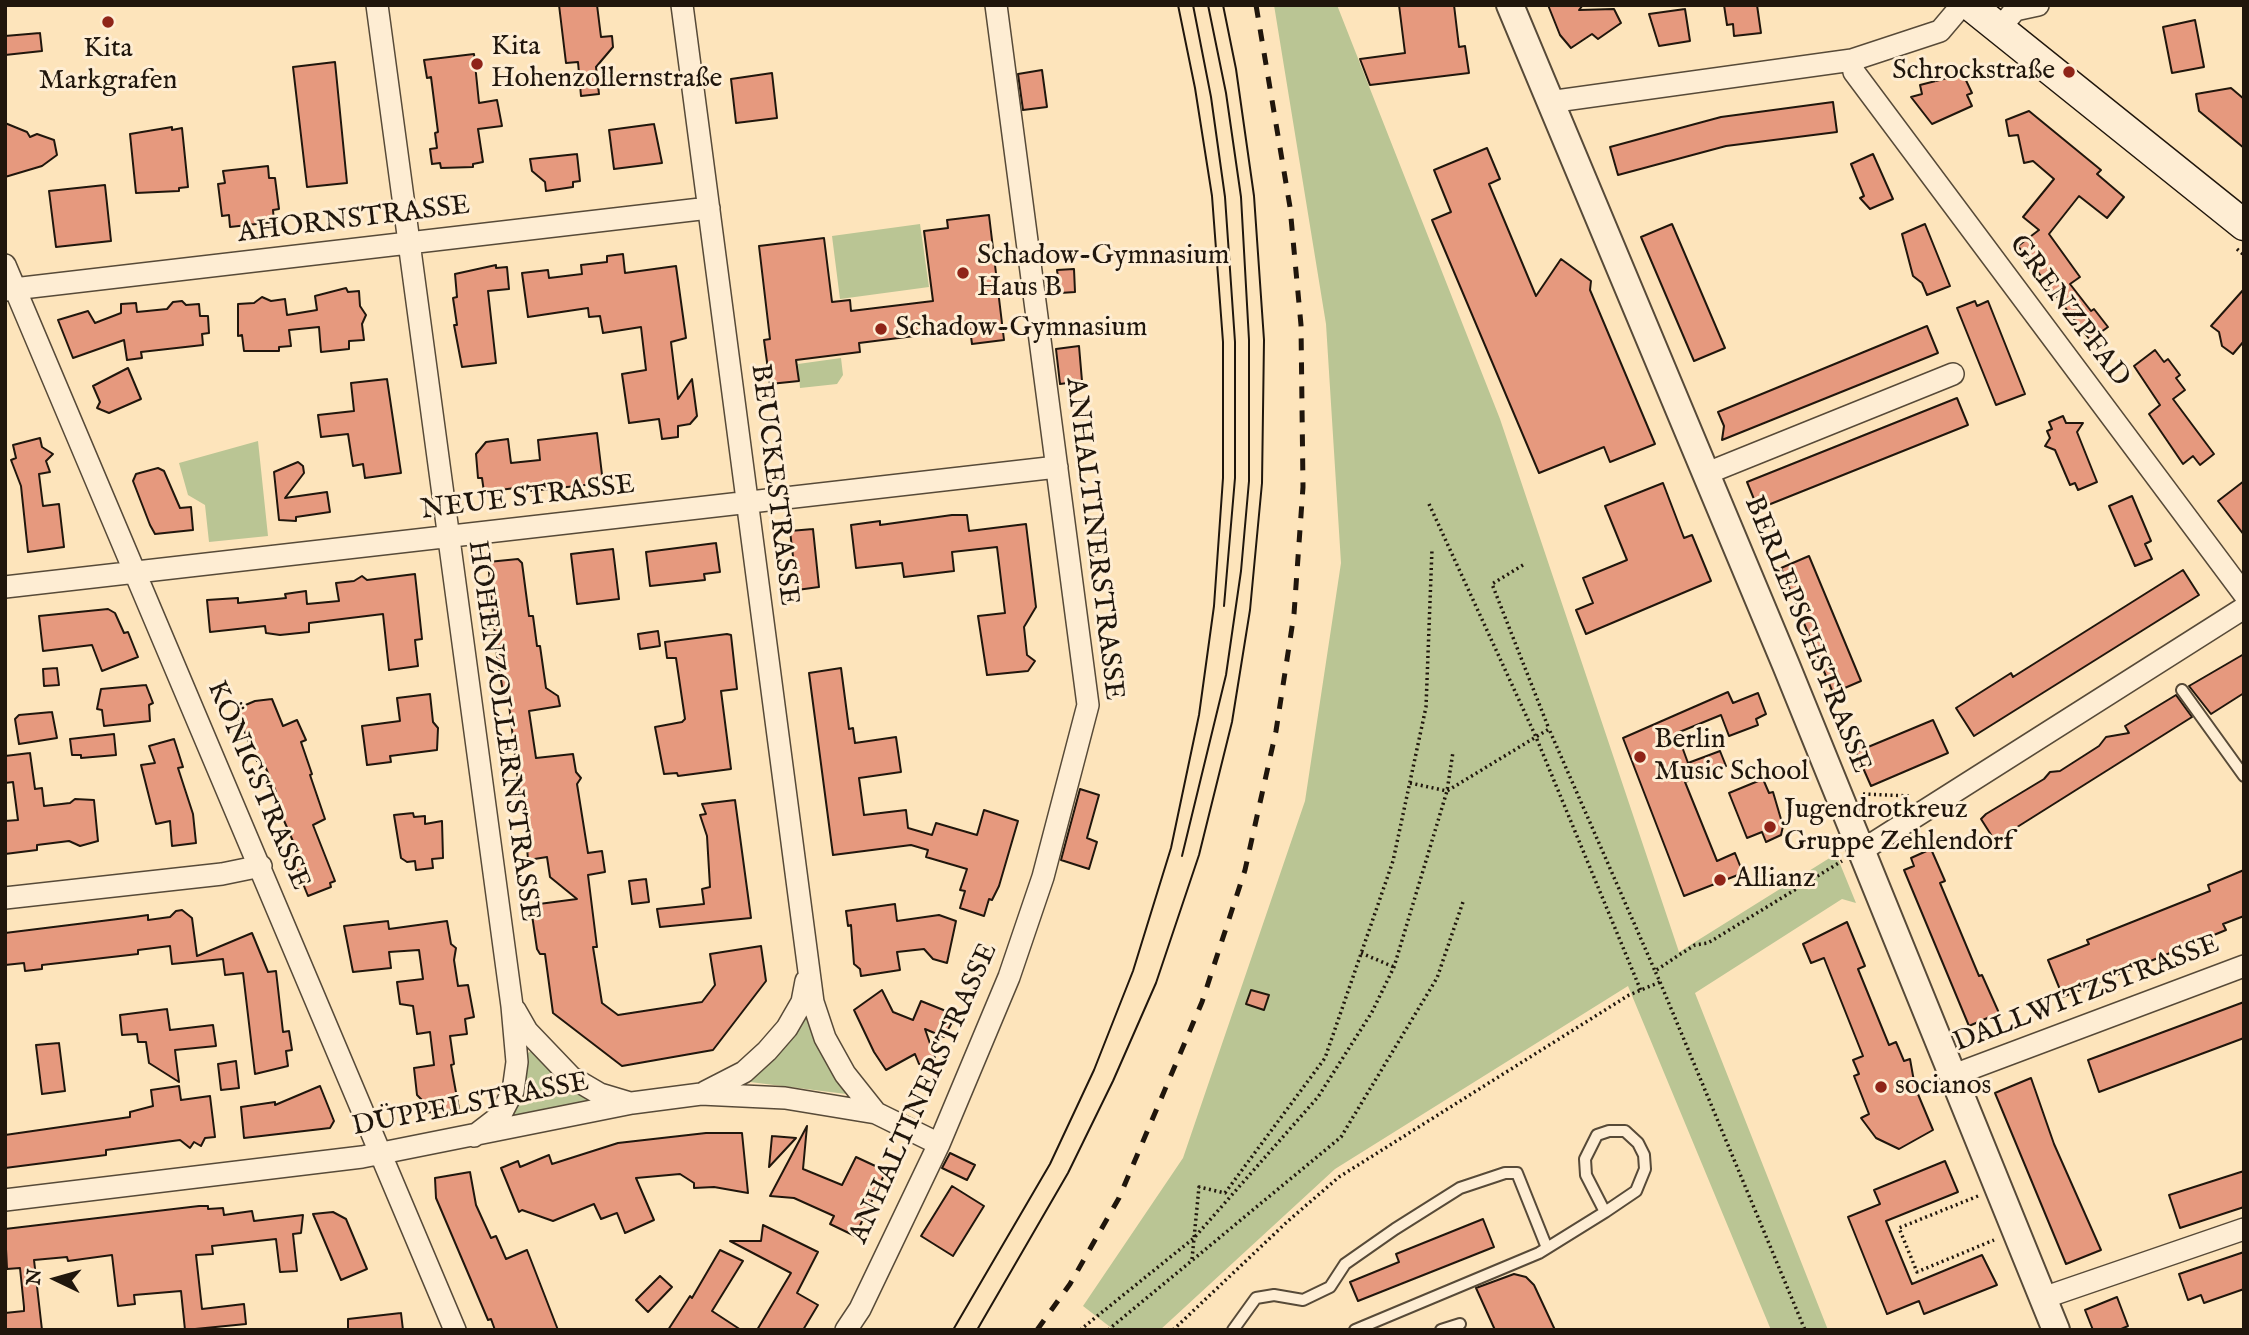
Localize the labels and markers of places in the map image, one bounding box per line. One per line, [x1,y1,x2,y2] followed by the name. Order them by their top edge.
[100,14,116,30] marker: Kita Markgrafen
[491,31,722,97] place label: Kita Hohenzollernstraße
[39,33,177,99] place label: Kita Markgrafen
[1892,55,2055,89] place label: Schrockstraße
[469,56,485,72] marker: Kita Hohenzollernstraße
[2061,64,2077,80] marker: Schrockstraße
[977,240,1229,306] place label: Schadow-Gymnasium Haus B
[955,265,971,281] marker: Schadow-Gymnasium Haus B
[895,312,1147,346] place label: Schadow-Gymnasium
[873,321,889,337] marker: Schadow-Gymnasium
[1654,724,1809,790] place label: Berlin Music School
[1632,749,1648,765] marker: Berlin Music School
[1784,794,2013,860] place label: Jugendrotkreuz Gruppe Zehlendorf
[1762,819,1778,835] marker: Jugendrotkreuz Gruppe Zehlendorf
[1734,863,1816,897] place label: Allianz
[1712,872,1728,888] marker: Allianz
[1895,1070,1991,1104] place label: socianos
[1873,1079,1889,1095] marker: socianos

